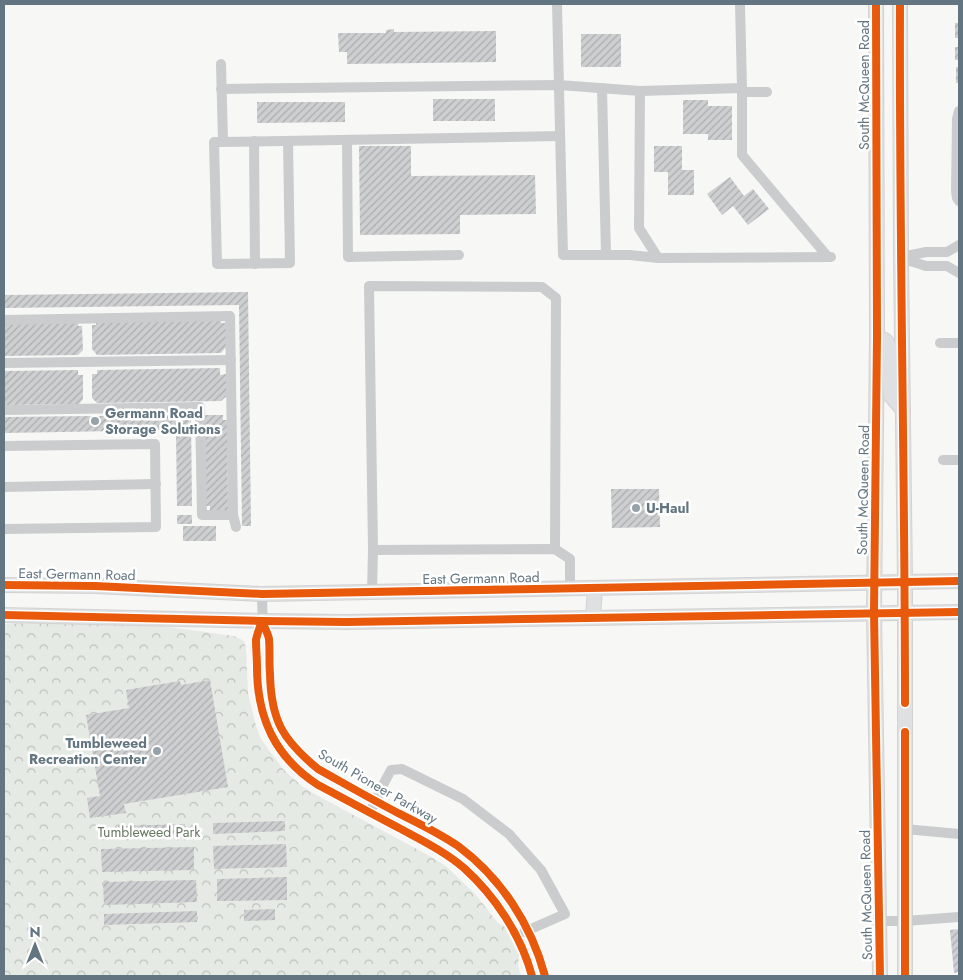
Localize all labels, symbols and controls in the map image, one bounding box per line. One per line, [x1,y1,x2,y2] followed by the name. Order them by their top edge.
[854,20,874,150] street label: South McQueen Road
[105,403,221,439] place label: Germann Road Storage Solutions
[89,415,101,427] marker: Germann Road Storage Solutions
[852,425,874,555] street label: South McQueen Road
[646,498,689,518] place label: U-Haul
[630,502,642,514] marker: U-Haul
[18,563,136,585] street label: East Germann Road
[422,567,540,589] street label: East Germann Road
[29,733,147,769] place label: Tumbleweed Recreation Center
[315,744,442,829] street label: South Pioneer Parkway
[151,745,163,757] marker: Tumbleweed Recreation Center
[98,822,201,842] park label: Tumbleweed Park
[855,830,877,960] street label: South McQueen Road
[10,920,60,970] north arrow
[29,922,41,942] text: N

